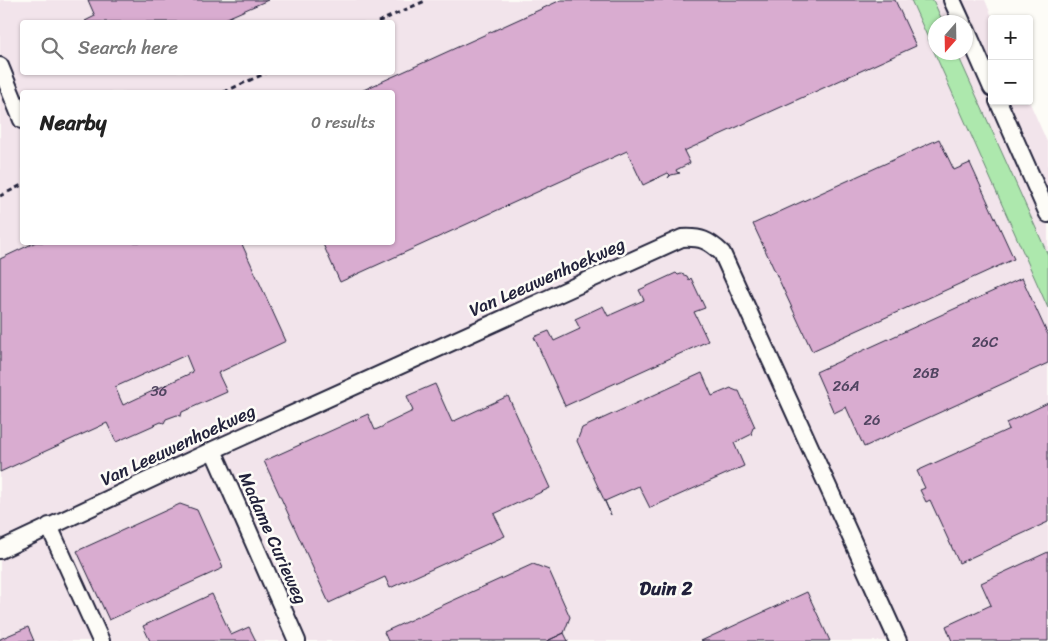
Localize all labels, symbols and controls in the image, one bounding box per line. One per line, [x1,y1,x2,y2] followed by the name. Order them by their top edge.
[928,15,973,60] north arrow
[988,15,1033,105] map controls
[988,15,1033,60] button: +
[20,20,395,75] search box
[78,31,178,64] text: Search here
[38,34,66,62] icon: search
[988,60,1033,105] button: −
[40,104,106,142] text: Nearby
[311,108,375,137] text: 0 results
[464,228,630,326] street label: Van Leeuwenhoekweg
[972,329,999,355] house number: 26C
[913,360,940,386] house number: 26B
[832,373,860,399] house number: 26A
[151,378,167,404] house number: 36
[95,395,261,495] street label: Van Leeuwenhoekweg
[863,407,881,433] house number: 26
[229,467,317,609] street label: Madame Curieweg
[640,572,693,605] district label: Duin 2

